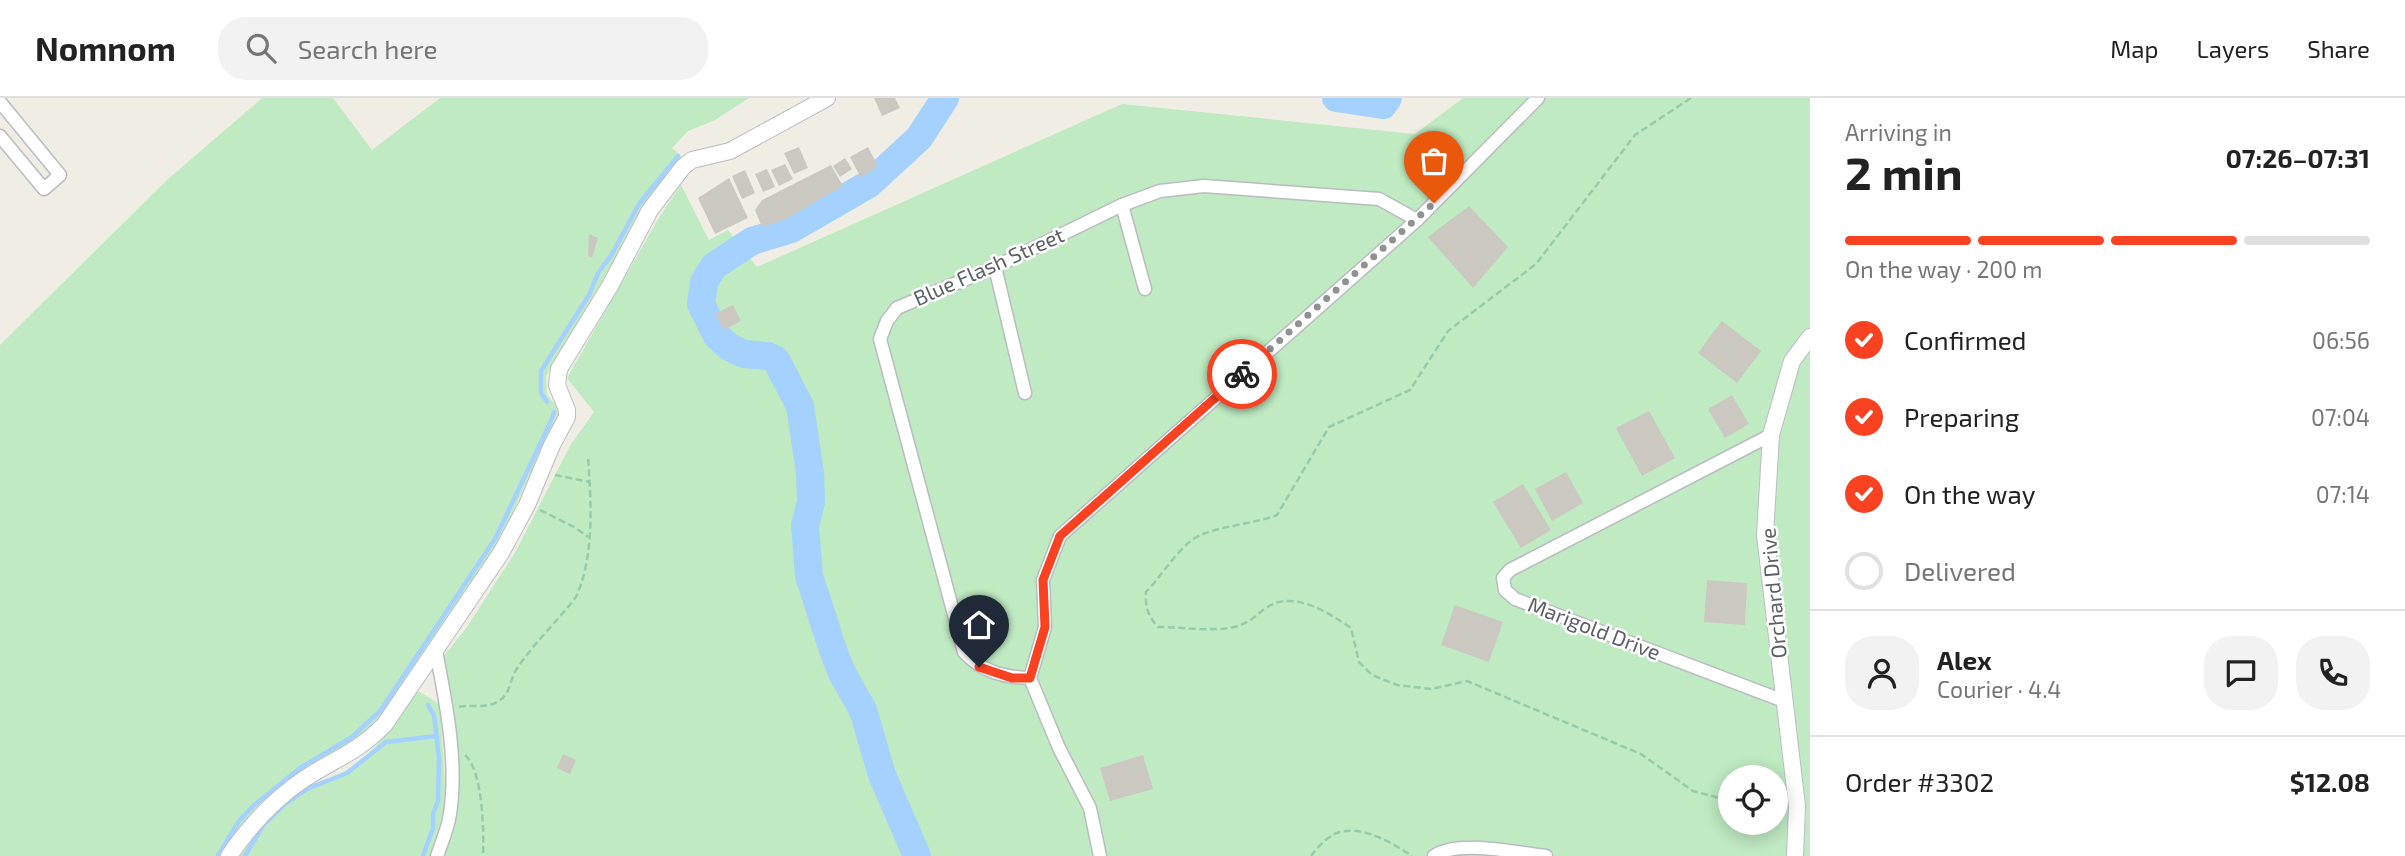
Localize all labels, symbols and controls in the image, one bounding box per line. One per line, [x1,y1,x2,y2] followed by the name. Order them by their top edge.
[218,17,708,80] search box
[35,28,176,68] text: Nomnom
[242,29,280,67] icon: search
[298,33,437,64] text: Search here
[2110,34,2158,63] text: Map
[2196,34,2269,63] text: Layers
[2307,34,2370,63] text: Share
[1845,118,1952,146] text: Arriving in
[1404,131,1464,203] pin
[1415,142,1453,180] icon: bag
[2225,142,2370,173] text: 07:26–07:31
[1845,144,1963,199] text: 2 min
[909,221,1068,310] street label: Blue Flash Street
[1845,255,2042,283] text: On the way · 200 m
[1845,321,1883,359] icon: check
[1904,324,2027,355] text: Confirmed
[2312,326,2370,354] text: 06:56
[1207,339,1277,409] courier
[1223,355,1261,393] icon: bike
[1845,398,1883,436] icon: check
[1904,401,2019,432] text: Preparing
[2311,403,2370,431] text: 07:04
[1845,475,1883,513] icon: check
[1904,478,2035,509] text: On the way
[2316,480,2370,508] text: 07:14
[1754,527,1791,659] street label: Orchard Drive
[1904,555,2016,586] text: Delivered
[1525,591,1664,664] street label: Marigold Drive
[949,595,1009,667] pin
[960,606,998,644] icon: home
[1845,636,1919,710] button: person
[2204,636,2278,710] button: chat
[2296,636,2370,710] button: phone
[1937,644,1992,675] text: Alex
[1937,675,2061,703] text: Courier · 4.4
[1718,765,1788,835] map controls
[1718,765,1788,835] button: locate
[1845,766,1994,797] text: Order #3302
[2290,766,2370,797] text: $12.08

